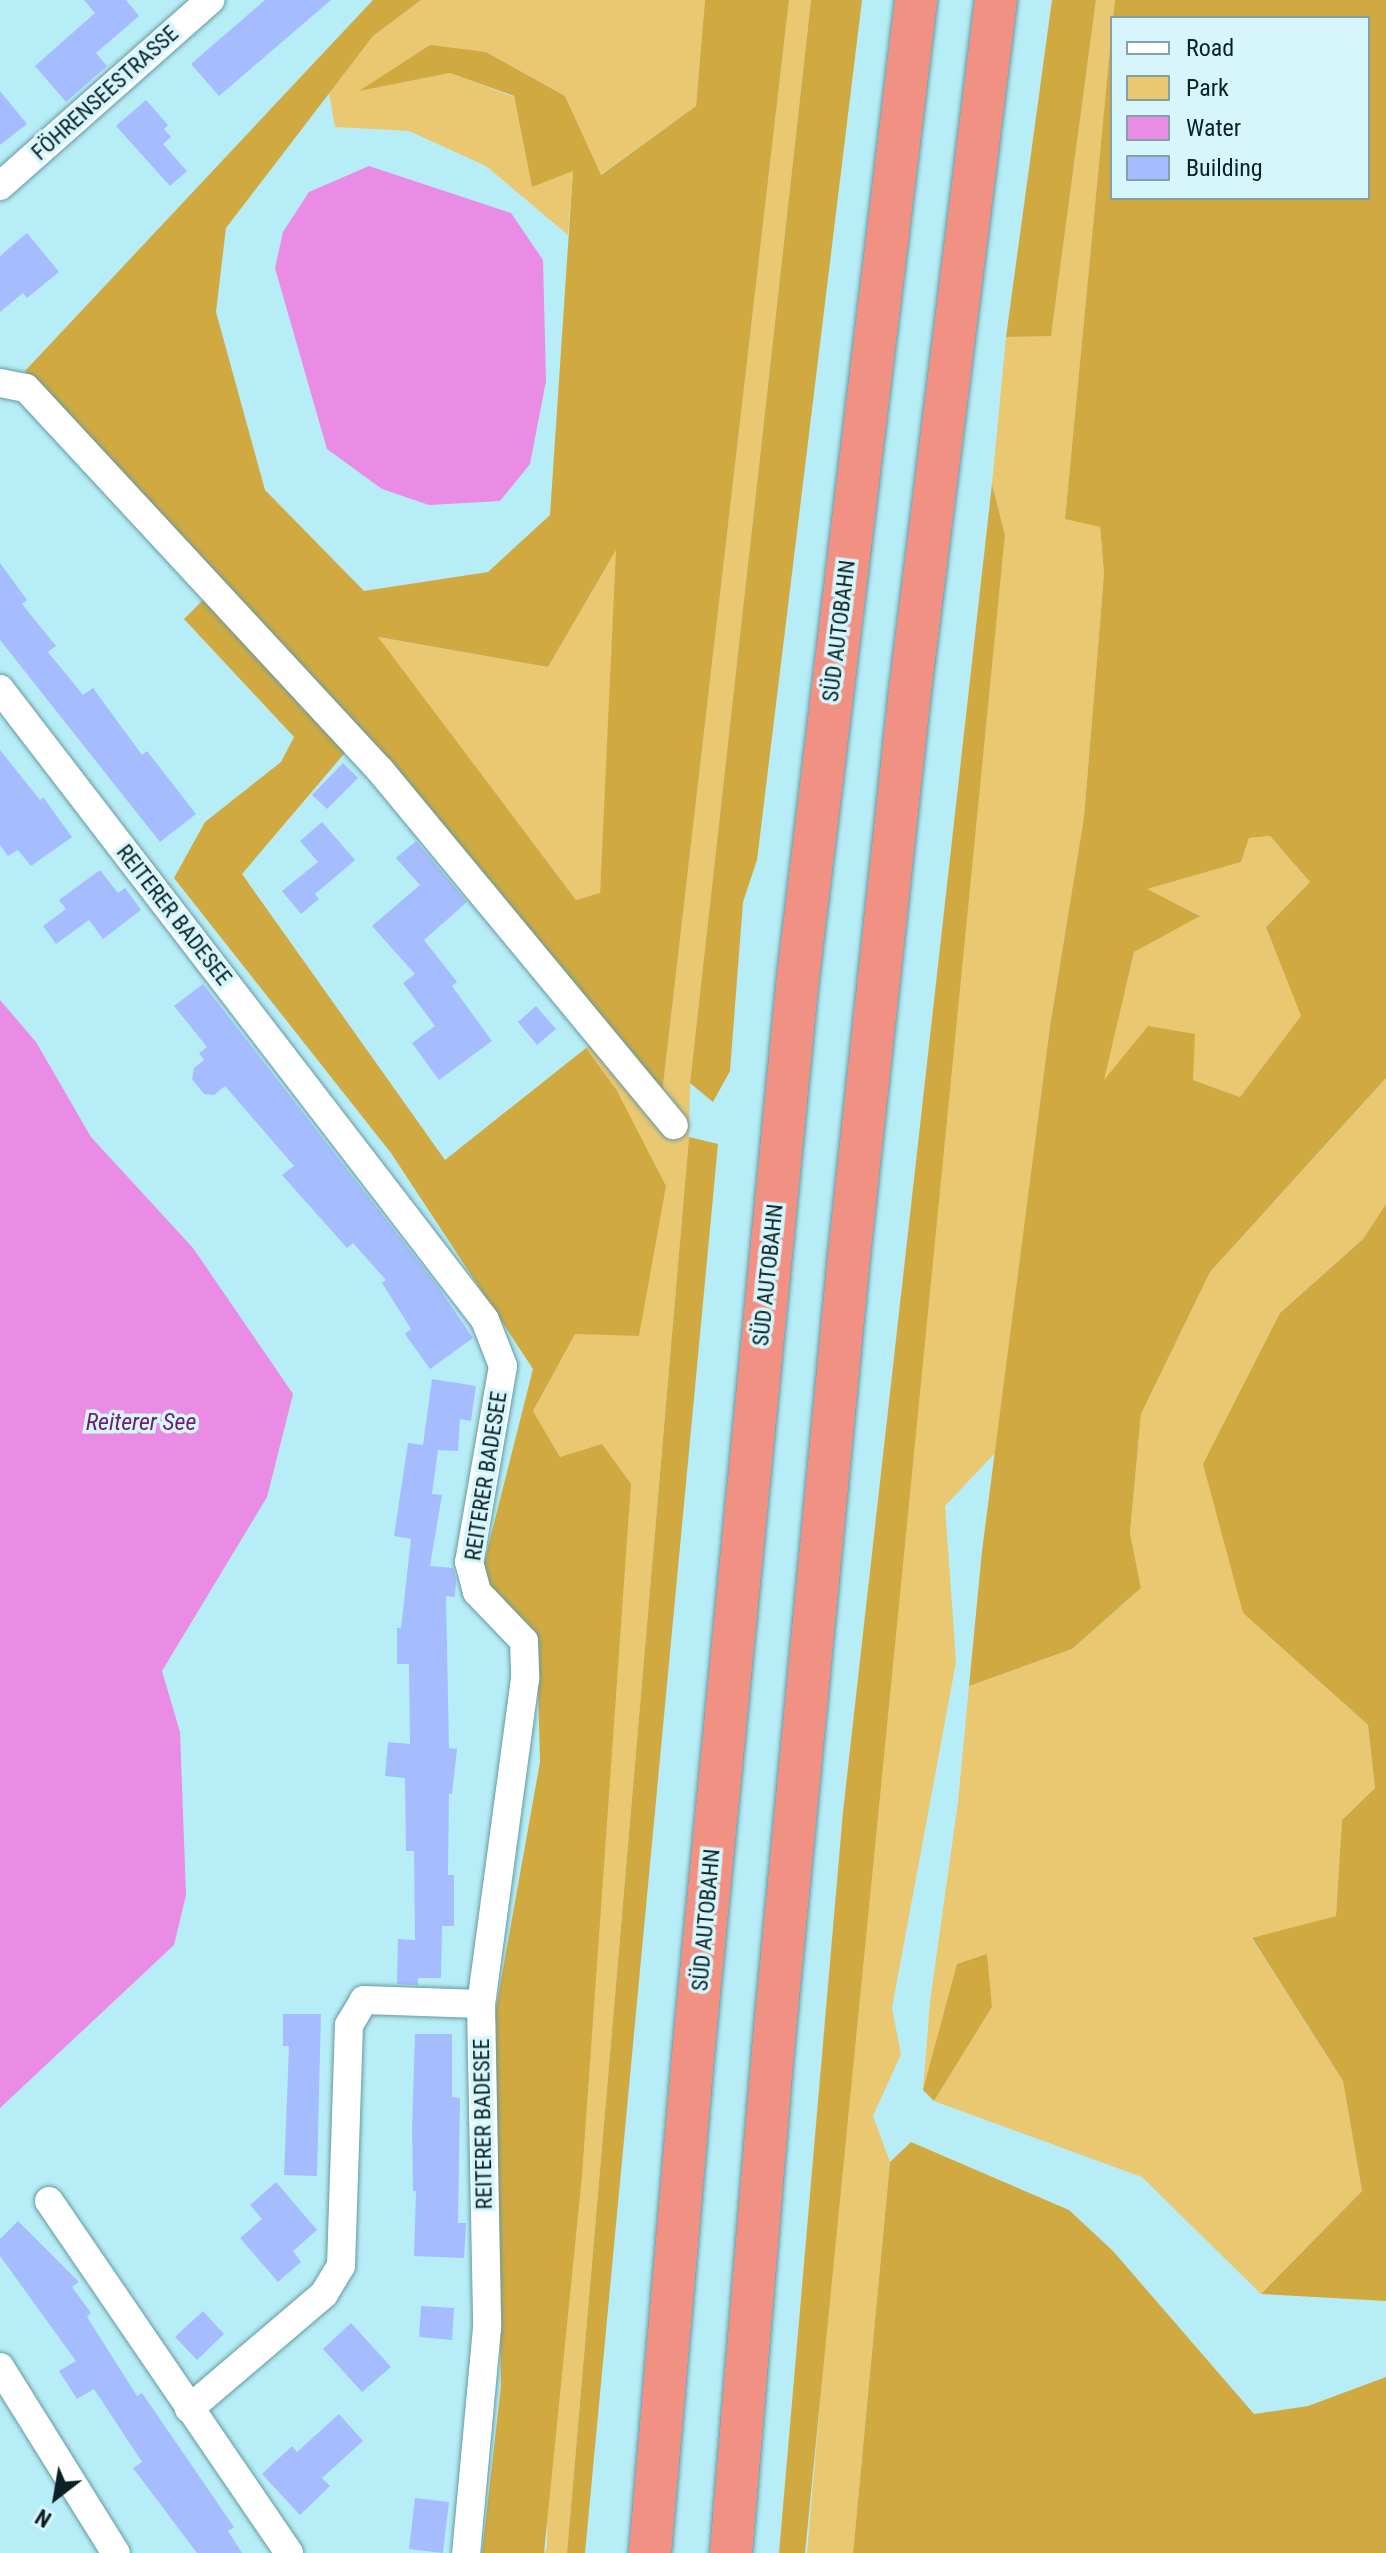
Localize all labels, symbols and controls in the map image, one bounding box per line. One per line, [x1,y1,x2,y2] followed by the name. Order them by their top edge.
[1110,16,1370,200] legend
[26,20,184,166] street label: FÖHRENSEESTRASSE
[1186,34,1234,62] text: Road
[1186,74,1229,102] text: Park
[1186,114,1241,142] text: Water
[1186,154,1263,182] text: Building
[817,559,861,703] street label: SÜD AUTOBAHN
[111,840,237,990] street label: REITERER BADESEE
[747,1203,789,1347] street label: SÜD AUTOBAHN
[460,1389,512,1563] street label: REITERER BADESEE
[86,1409,196,1437] water label: Reiterer See
[687,1848,725,1992] street label: SÜD AUTOBAHN
[468,2038,498,2210] street label: REITERER BADESEE
[16,2457,96,2537] north arrow
[31,2504,56,2532] text: N

